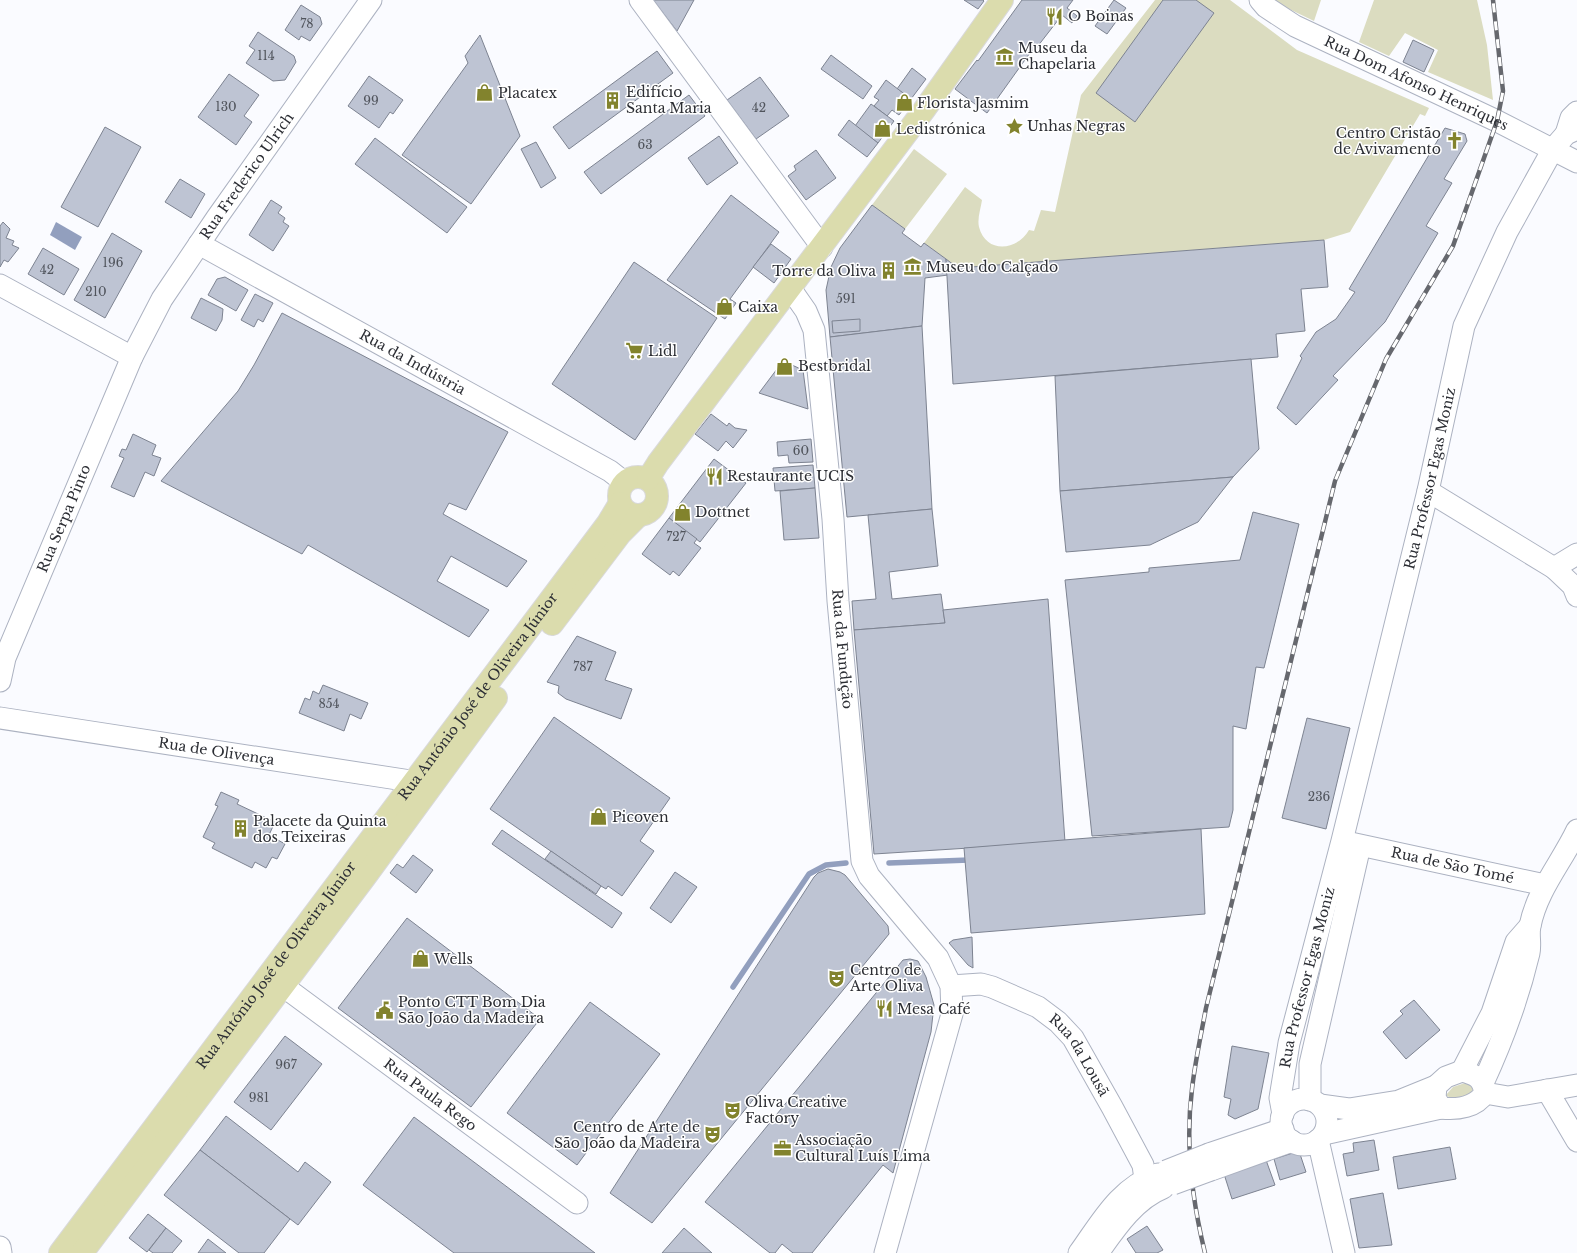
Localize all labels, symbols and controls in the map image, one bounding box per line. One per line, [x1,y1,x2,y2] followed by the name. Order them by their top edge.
[1045,6,1065,26] restaurant icon: O Boinas
[1068,7,1134,25] place label: O Boinas
[300,16,314,31] house number: 78
[1321,32,1512,134] street label: Rua Dom Afonso Henriques
[1018,39,1096,73] place label: Museu da Chapelaria
[995,46,1015,66] museum icon: Museu da Chapelaria
[257,48,275,63] house number: 114
[475,83,495,103] shop icon: Placatex
[626,83,712,117] place label: Edifício Santa Maria
[498,84,557,102] place label: Placatex
[603,90,623,110] building icon: Edifício Santa Maria
[363,93,379,108] house number: 99
[894,93,914,113] shop icon: Florista Jasmim
[917,94,1029,112] place label: Florista Jasmim
[215,99,237,114] house number: 130
[752,100,766,115] house number: 42
[196,109,298,243] street label: Rua Frederico Ulrich
[1004,116,1024,136] place icon: Unhas Negras
[1027,117,1125,135] place label: Unhas Negras
[873,119,893,139] shop icon: Ledistrónica
[896,120,986,138] place label: Ledistrónica
[1334,124,1441,158] place label: Centro Cristão de Avivamento
[1444,131,1464,151] church icon: Centro Cristão de Avivamento
[637,137,653,152] house number: 63
[103,255,124,270] house number: 196
[903,257,923,277] museum icon: Museu do Calçado
[926,258,1058,276] place label: Museu do Calçado
[879,261,899,281] building icon: Torre da Oliva
[40,262,54,277] house number: 42
[772,262,876,280] place label: Torre da Oliva
[85,284,107,299] house number: 210
[836,291,856,306] house number: 591
[715,297,735,317] shop icon: Caixa
[738,298,778,316] place label: Caixa
[356,325,469,399] street label: Rua da Indústria
[625,341,645,361] supermarket icon: Lidl
[648,342,677,360] place label: Lidl
[775,356,795,376] shop icon: Bestbridal
[798,357,871,375] place label: Bestbridal
[1400,385,1459,571] street label: Rua Professor Egas Moniz
[793,443,809,458] house number: 60
[33,462,95,575] street label: Rua Serpa Pinto
[704,466,724,486] restaurant icon: Restaurante UCIS
[727,467,854,485] place label: Restaurante UCIS
[672,502,692,522] shop icon: Dottnet
[695,503,751,521] place label: Dottnet
[666,529,687,544] house number: 727
[394,589,562,804] street label: Rua António José de Oliveira Júnior
[828,589,857,710] street label: Rua da Fundição
[573,659,594,674] house number: 787
[318,696,340,711] house number: 854
[157,733,276,769] street label: Rua de Olivença
[1308,789,1331,804] house number: 236
[589,807,609,827] shop icon: Picoven
[612,808,669,826] place label: Picoven
[253,812,387,846] place label: Palacete da Quinta dos Teixeiras
[230,819,250,839] building icon: Palacete da Quinta dos Teixeiras
[1390,843,1516,887] street label: Rua de São Tomé
[192,858,360,1072] street label: Rua António José de Oliveira Júnior
[1276,885,1339,1069] street label: Rua Professor Egas Moniz
[411,949,431,969] shop icon: Wells
[433,950,473,968] place label: Wells
[849,961,924,995] place label: Centro de Arte Oliva
[827,968,847,988] theatre icon: Centro de Arte Oliva
[398,993,546,1027] place label: Ponto CTT Bom Dia São João da Madeira
[874,999,894,1019] restaurant icon: Mesa Café
[375,1000,395,1020] public building icon: Ponto CTT Bom Dia São João da Madeira
[897,1000,971,1018] place label: Mesa Café
[1046,1010,1113,1100] street label: Rua da Lousã
[380,1054,480,1135] street label: Rua Paula Rego
[275,1057,298,1072] house number: 967
[249,1090,269,1105] house number: 981
[745,1093,847,1127] place label: Oliva Creative Factory
[722,1100,742,1120] theatre icon: Oliva Creative Factory
[554,1118,700,1152] place label: Centro de Arte de São João da Madeira
[703,1125,723,1145] theatre icon: Centro de Arte de São João da Madeira
[794,1131,931,1165] place label: Associação Cultural Luís Lima
[772,1138,792,1158] office icon: Associação Cultural Luís Lima

